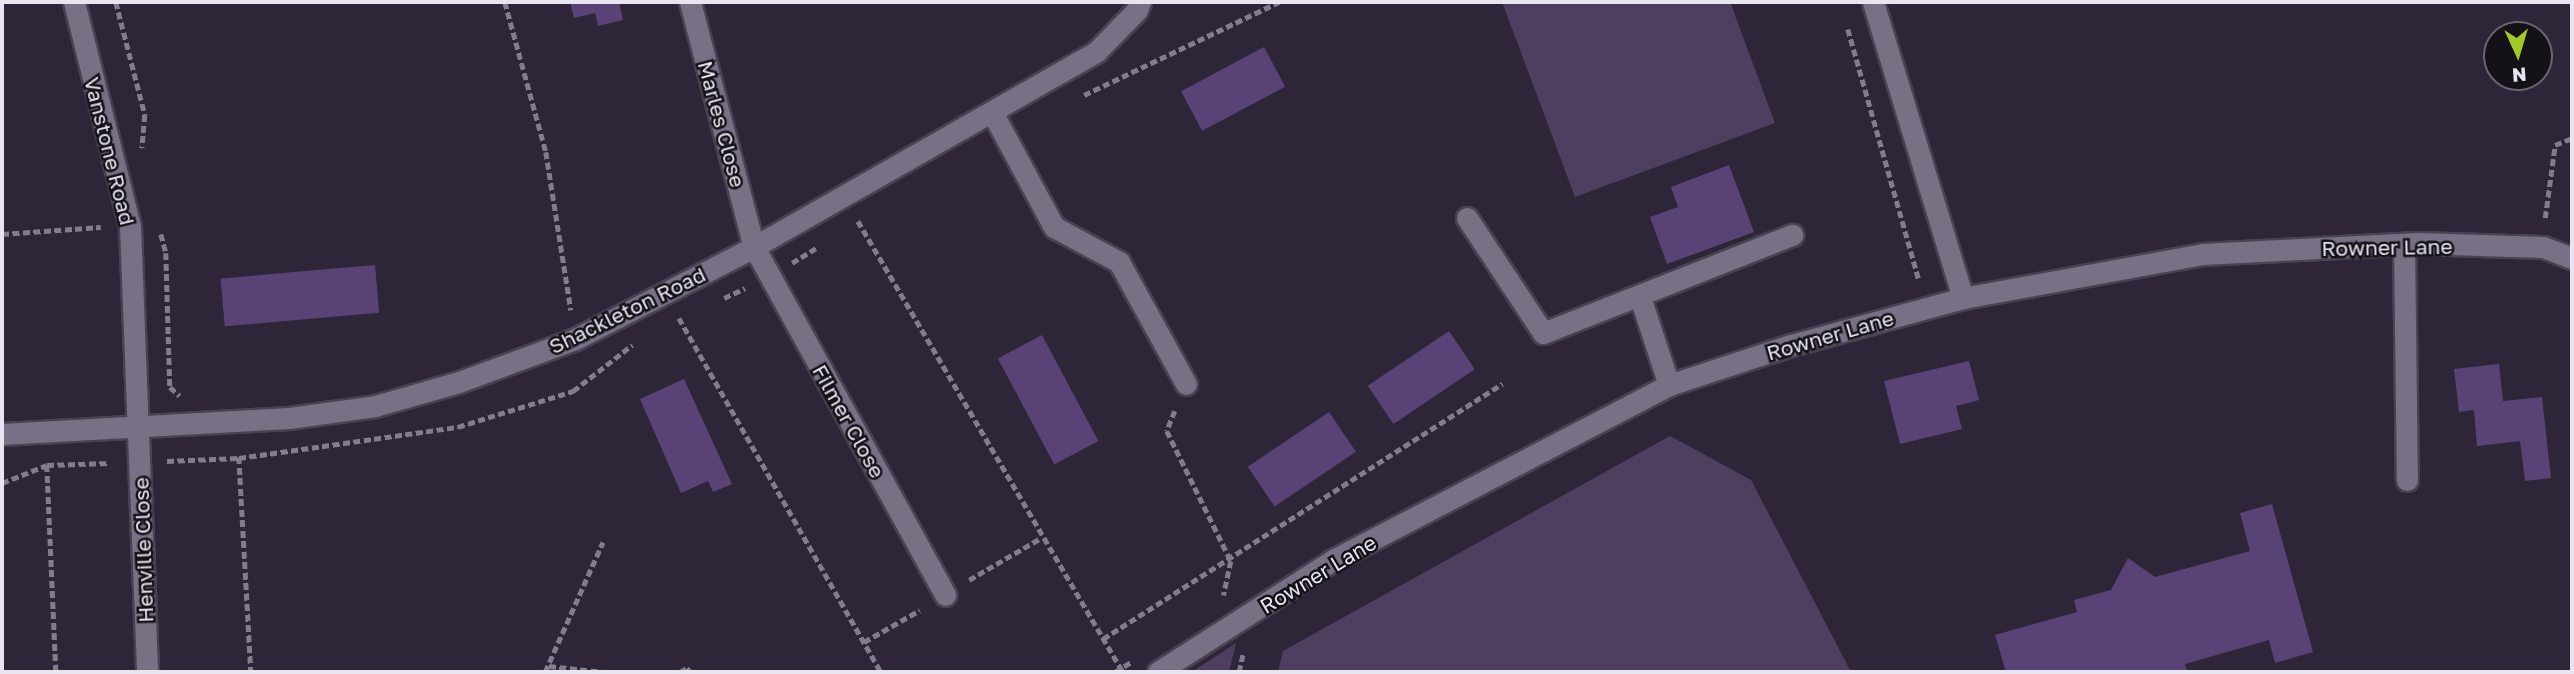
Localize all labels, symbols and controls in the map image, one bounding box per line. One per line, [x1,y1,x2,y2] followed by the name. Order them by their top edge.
[2483,21,2553,91] north arrow
[693,58,751,190] street label: Marles Close
[2511,63,2527,87] text: N
[79,74,141,228] street label: Vanstone Road
[2321,233,2453,261] street label: Rowner Lane
[545,261,709,359] street label: Shackleton Road
[1763,305,1897,365] street label: Rowner Lane
[807,360,891,482] street label: Filmer Close
[128,477,158,623] street label: Henville Close
[1255,529,1381,619] street label: Rowner Lane

